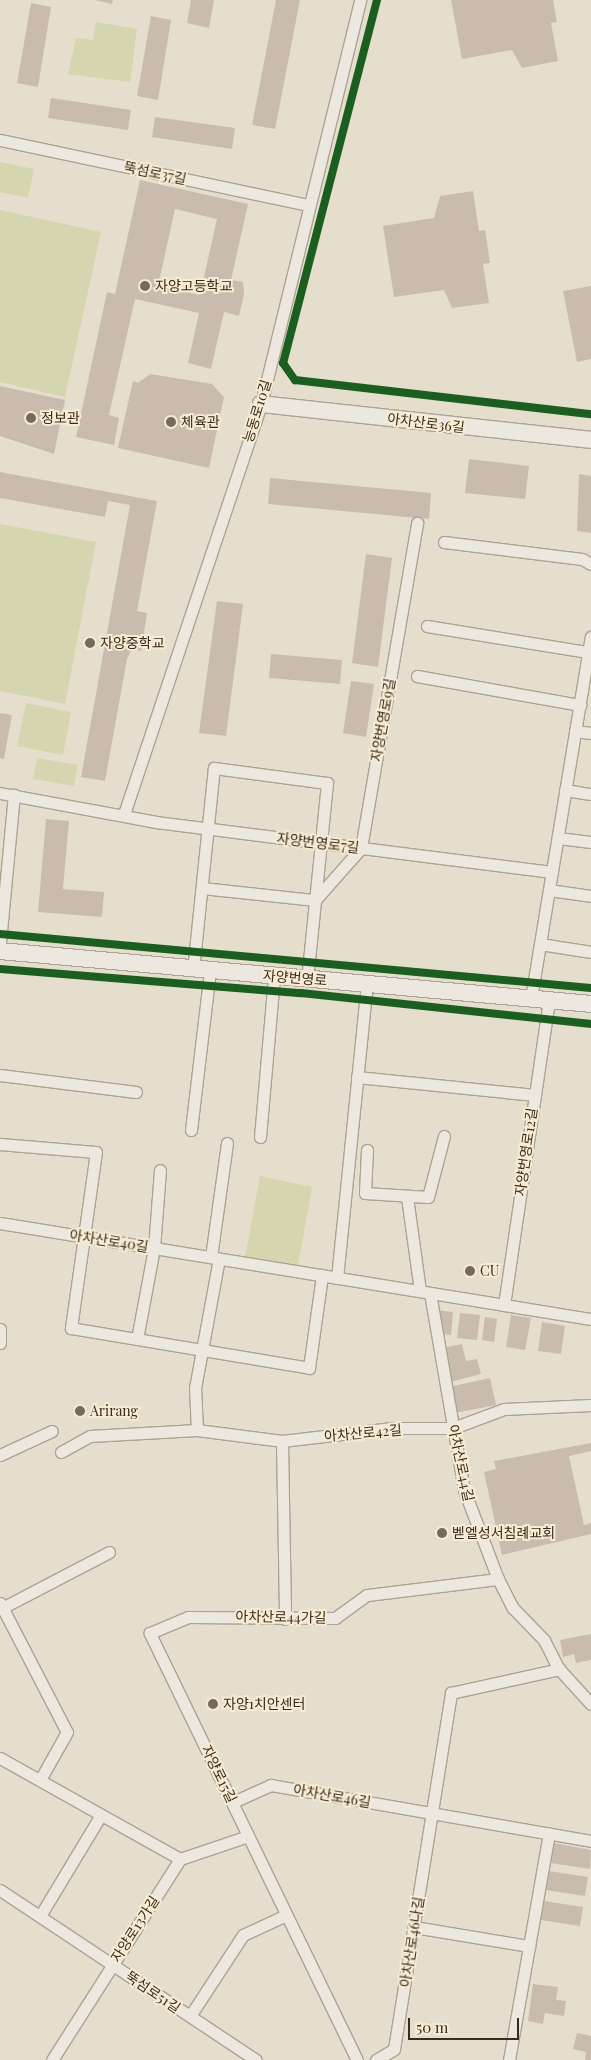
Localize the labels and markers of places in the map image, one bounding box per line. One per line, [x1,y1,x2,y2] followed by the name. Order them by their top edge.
[155,278,232,294] place label: 자양고등학교
[139,280,151,292] marker: 자양고등학교
[41,410,80,426] place label: 정보관
[25,412,37,424] marker: 정보관
[181,414,220,430] place label: 체육관
[165,416,177,428] marker: 체육관
[100,635,164,651] place label: 자양중학교
[84,637,96,649] marker: 자양중학교
[480,1263,499,1279] place label: CU
[464,1265,476,1277] marker: CU
[90,1403,138,1419] place label: Arirang
[74,1405,86,1417] marker: Arirang
[452,1525,555,1541] place label: 벧엘성서침례교회
[436,1527,448,1539] marker: 벧엘성서침례교회
[223,1696,305,1712] place label: 자양1치안센터
[207,1698,219,1710] marker: 자양1치안센터

